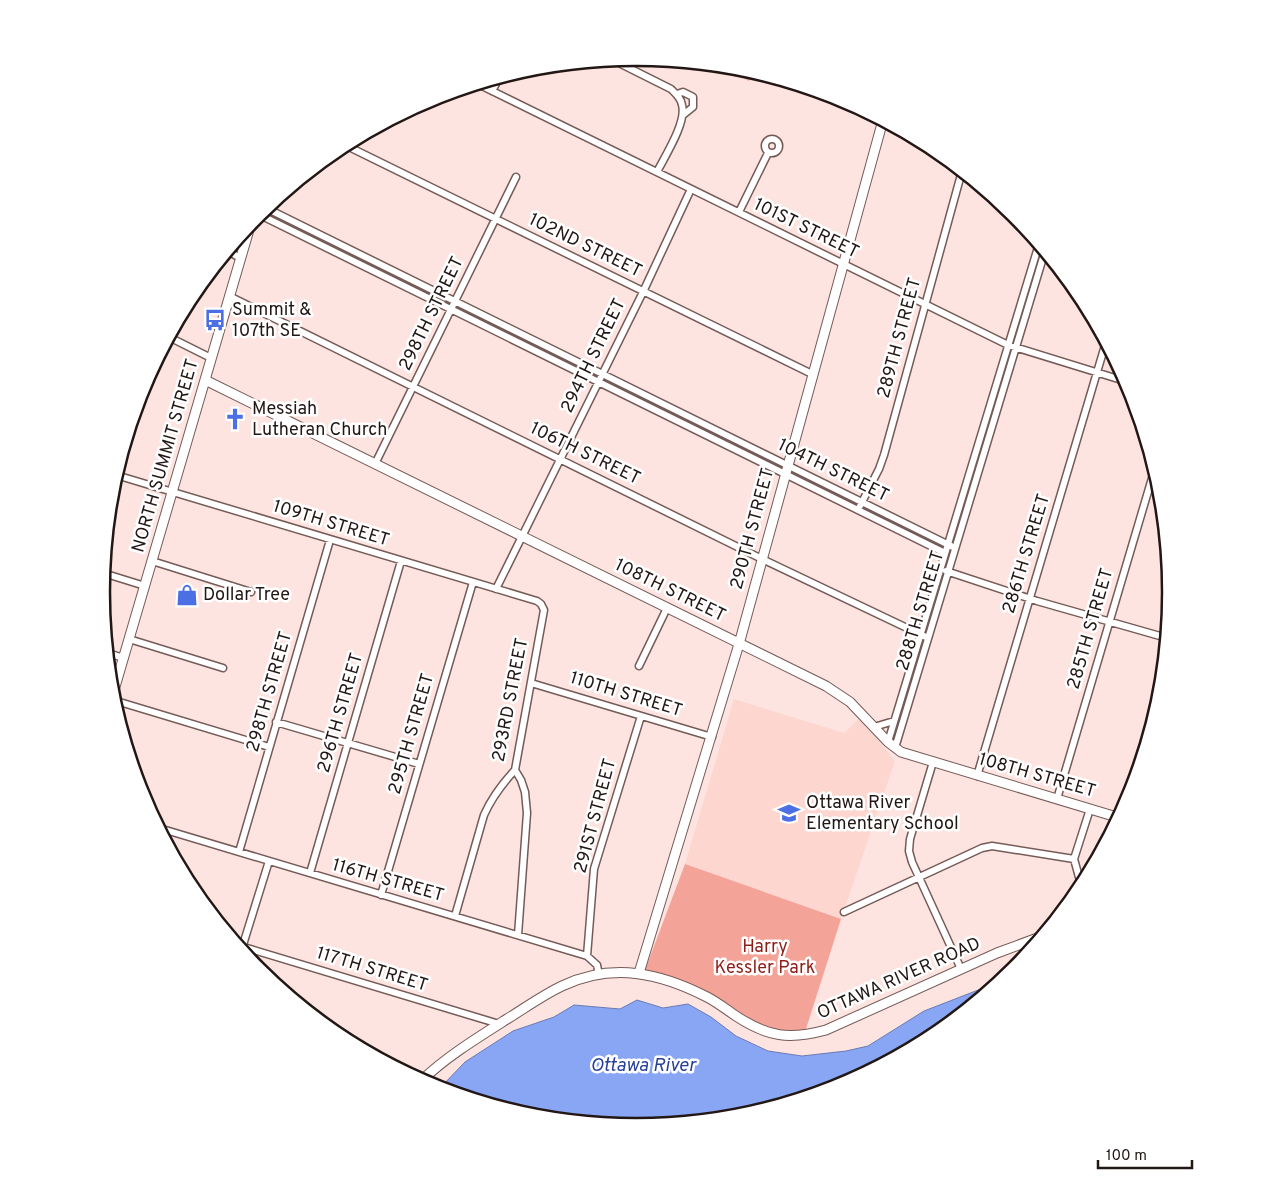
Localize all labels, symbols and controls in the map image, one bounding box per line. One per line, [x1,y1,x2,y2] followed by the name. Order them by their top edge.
[750,194,862,264] street label: 101ST STREET
[525,209,645,283] street label: 102ND STREET
[394,253,470,375] street label: 298TH STREET
[873,275,927,401] street label: 289TH STREET
[556,295,632,417] street label: 294TH STREET
[232,299,312,343] place label: Summit & 107th SE
[202,307,228,333] bus stop icon: Summit & 107th SE
[127,357,205,555] street label: NORTH SUMMIT STREET
[252,398,387,442] place label: Messiah Lutheran Church
[222,406,248,432] church icon: Messiah Lutheran Church
[526,417,644,491] street label: 106TH STREET
[774,434,892,508] street label: 104TH STREET
[726,466,780,592] street label: 290TH STREET
[998,491,1056,617] street label: 286TH STREET
[270,495,392,553] street label: 109TH STREET
[892,548,950,674] street label: 288TH STREET
[611,554,729,628] street label: 108TH STREET
[1063,566,1119,692] street label: 285TH STREET
[174,582,200,608] shop icon: Dollar Tree
[203,584,290,607] place label: Dollar Tree
[242,629,298,755] street label: 298TH STREET
[488,636,534,764] street label: 293RD STREET
[313,650,369,776] street label: 296TH STREET
[567,667,685,723] street label: 110TH STREET
[384,671,440,797] street label: 295TH STREET
[976,748,1098,804] street label: 108TH STREET
[570,756,622,876] street label: 291ST STREET
[806,792,959,836] place label: Ottawa River Elementary School
[776,800,802,826] school or university icon: Ottawa River Elementary School
[329,854,447,908] street label: 116TH STREET
[814,933,984,1025] street label: OTTAWA RIVER ROAD
[715,936,815,980] park label: Harry Kessler Park
[313,942,431,998] street label: 117TH STREET
[590,1054,698,1078] water label: Ottawa River
[1098,1138,1192,1170] scale bar
[1106,1147,1147,1166] text: 100 m

